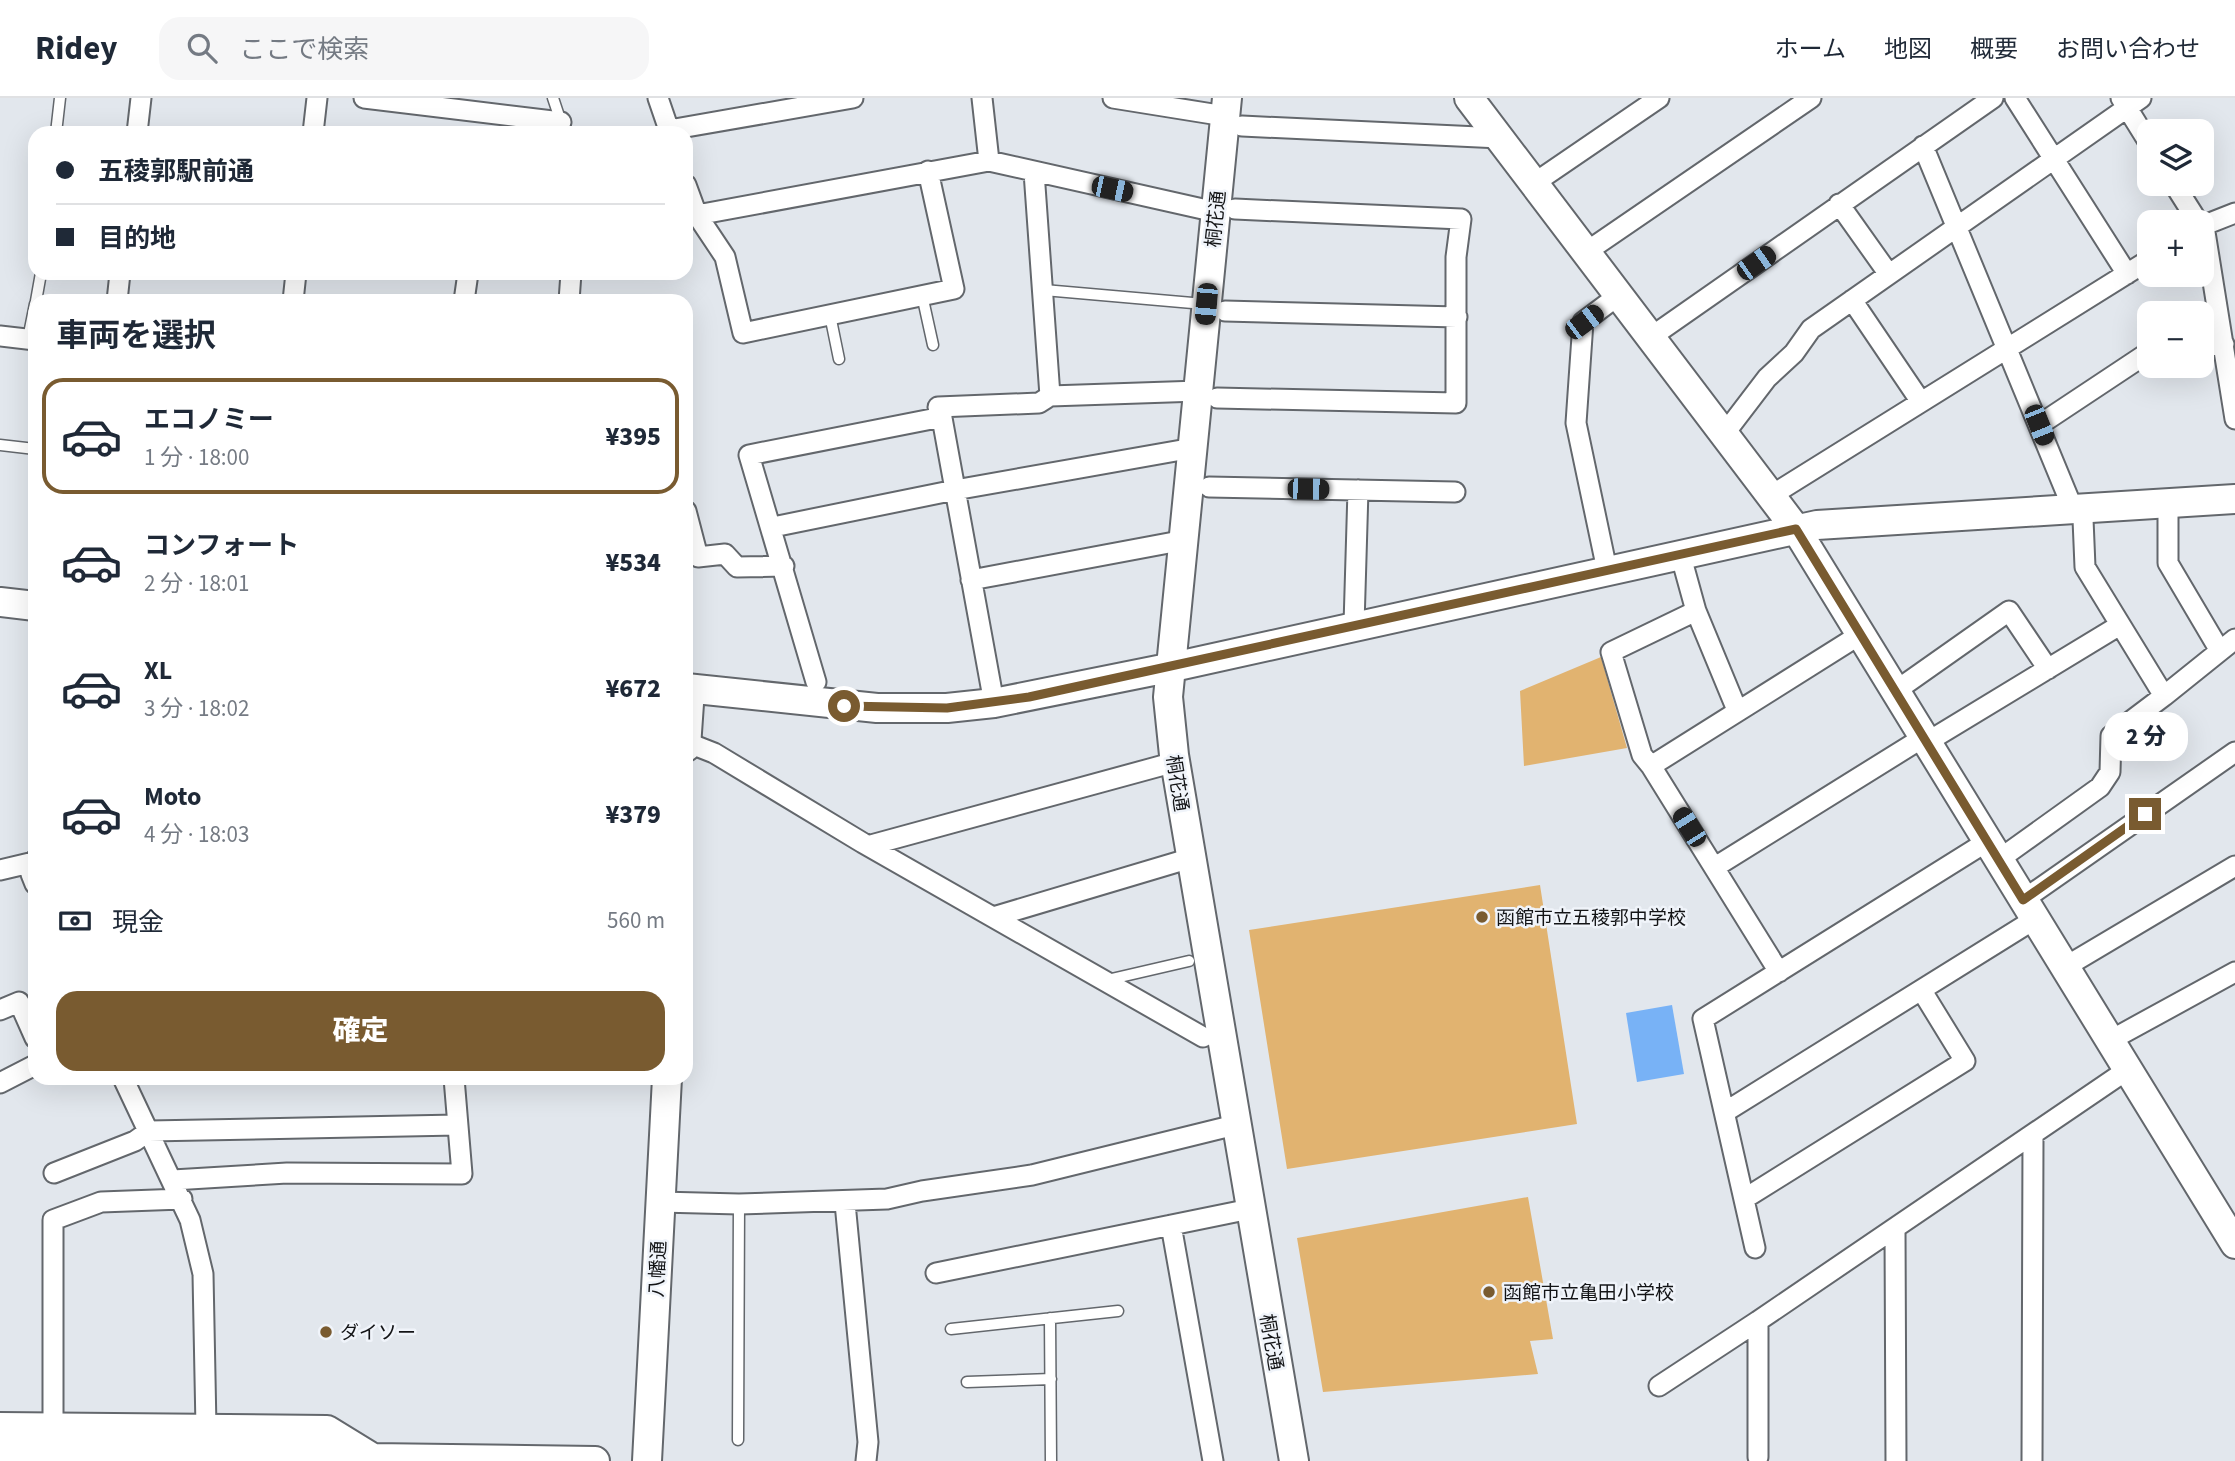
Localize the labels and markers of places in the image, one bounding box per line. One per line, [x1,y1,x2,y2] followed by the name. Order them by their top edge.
[1496,905,1686,932] place label: 函館市立五稜郭中学校
[1474,909,1490,925] marker: 函館市立五稜郭中学校
[1503,1280,1674,1307] place label: 函館市立亀田小学校
[1481,1284,1497,1300] marker: 函館市立亀田小学校
[340,1320,416,1347] place label: ダイソー
[318,1324,334,1340] marker: ダイソー

